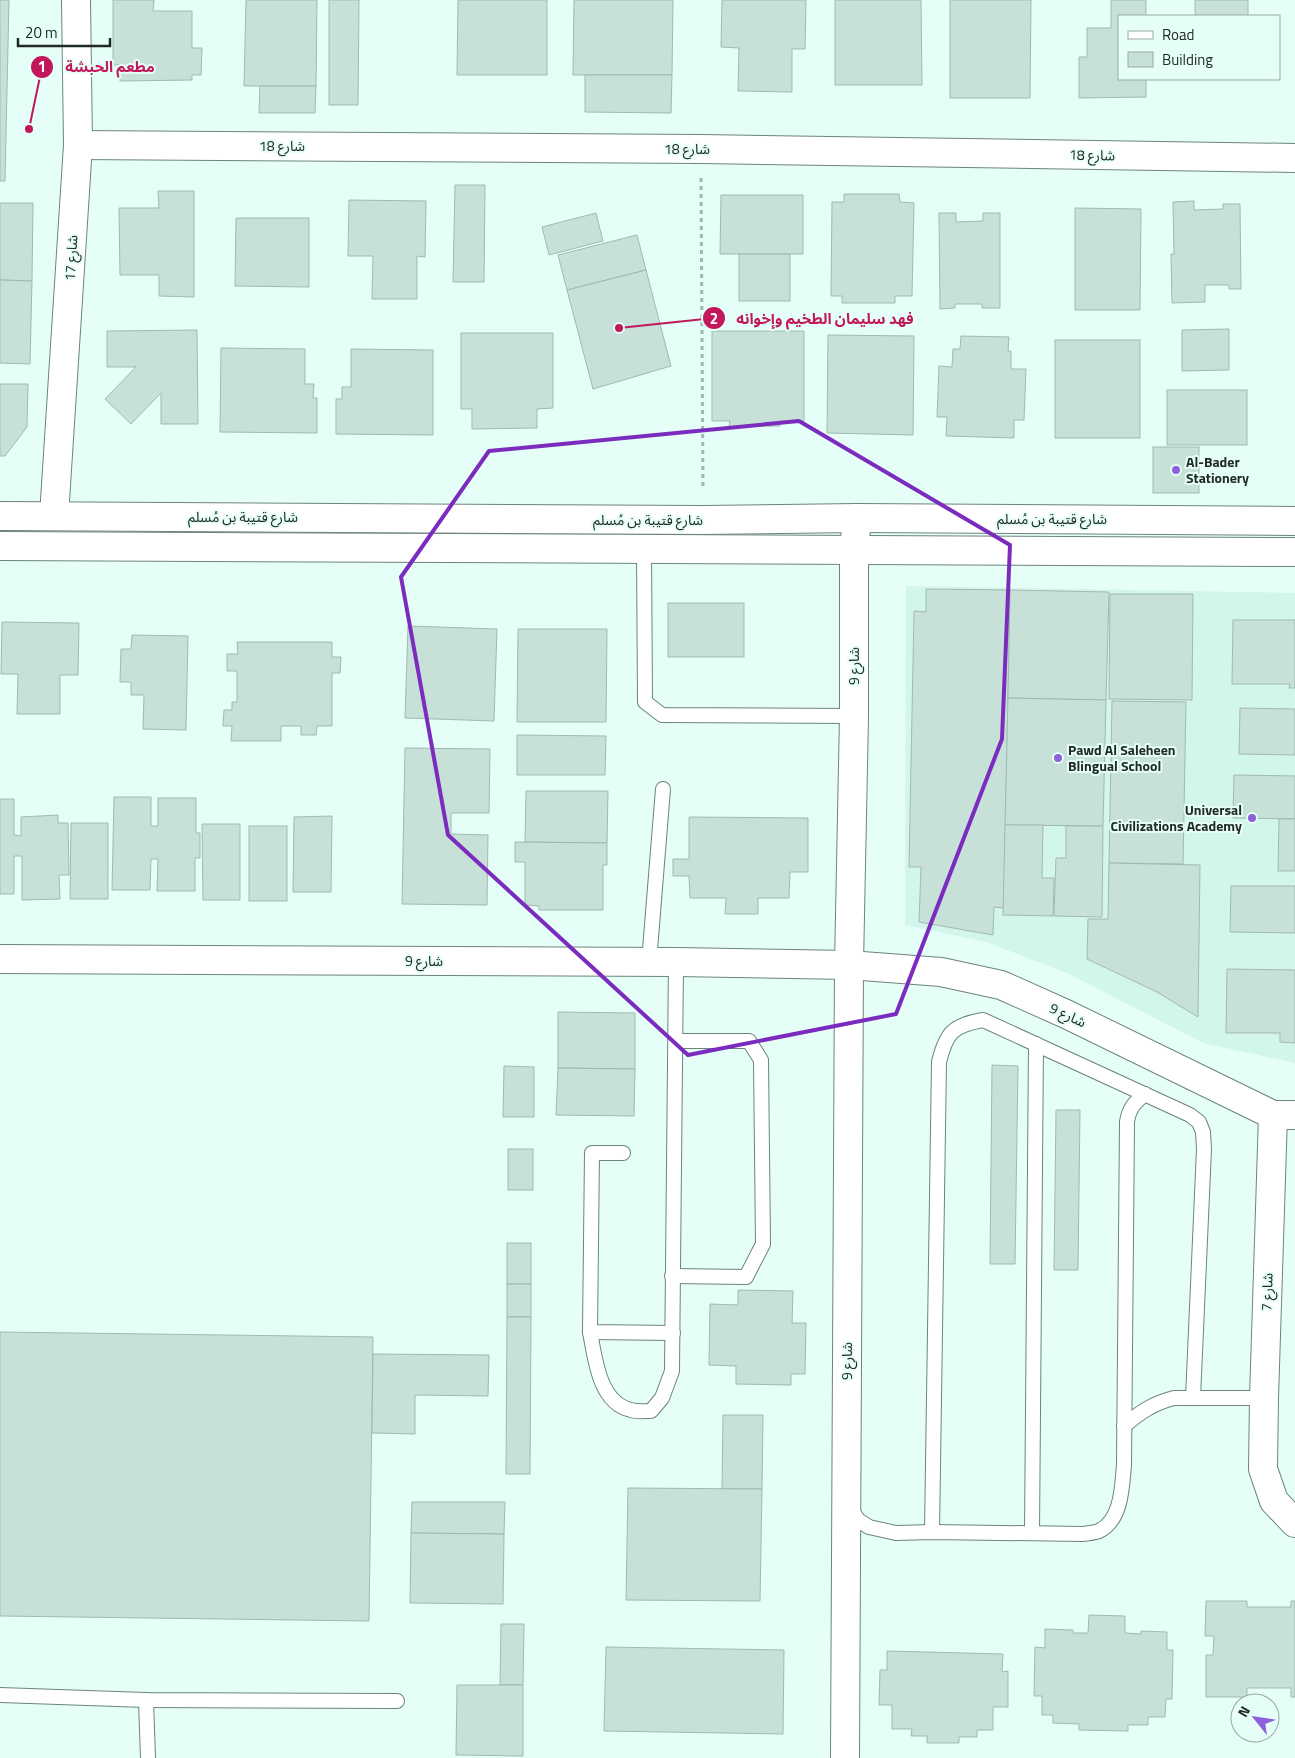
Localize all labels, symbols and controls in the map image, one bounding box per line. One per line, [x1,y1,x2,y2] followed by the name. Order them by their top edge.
[18,15,110,47] scale bar
[1118,15,1280,80] legend
[25,21,58,44] text: 20 m
[1162,23,1194,46] text: Road
[1162,48,1213,71] text: Building
[30,52,164,82] callout: مطعم الحبشة
[38,55,46,78] text: 1
[65,55,155,78] text: مطعم الحبشة
[259,135,305,157] street label: شارع 18
[664,138,710,160] street label: شارع 18
[1069,144,1115,166] street label: شارع 18
[58,234,84,282] street label: شارع 17
[702,303,924,333] callout: فهد سليمان الطخيم وإخوانه
[710,307,718,330] text: 2
[736,307,914,330] text: فهد سليمان الطخيم وإخوانه
[1186,451,1249,488] place label: Al-Bader Stationery
[1170,464,1182,476] marker: Al-Bader Stationery
[188,506,298,528] street label: شارع قتيبة بن مُسلم
[997,508,1107,530] street label: شارع قتيبة بن مُسلم
[593,509,703,531] street label: شارع قتيبة بن مُسلم
[843,647,865,685] street label: شارع 9
[1068,739,1176,776] place label: Pawd Al Saleheen Blingual School
[1052,752,1064,764] marker: Pawd Al Saleheen Blingual School
[1110,799,1242,836] place label: Universal Civilizations Academy
[1246,812,1258,824] marker: Universal Civilizations Academy
[405,950,443,972] street label: شارع 9
[1046,997,1090,1033] street label: شارع 9
[1255,1273,1279,1311] street label: شارع 7
[836,1342,858,1380] street label: شارع 9
[1230,1693,1280,1743] north arrow
[1232,1702,1255,1721] text: N

